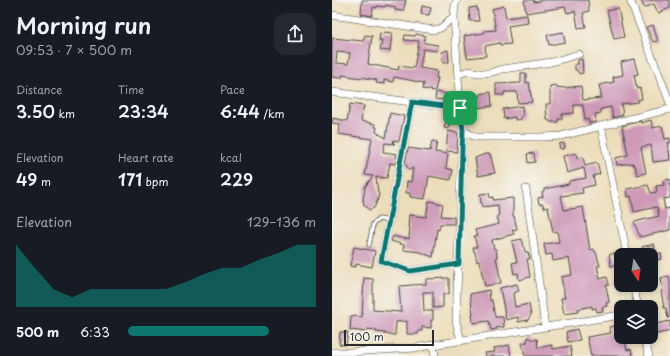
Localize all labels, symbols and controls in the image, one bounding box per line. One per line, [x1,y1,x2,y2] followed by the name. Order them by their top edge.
[16,8,151,41] text: Morning run
[274,13,316,55] button: share
[16,40,132,59] text: 09:53 · 7 × 500 m
[16,81,62,98] text: Distance
[118,81,144,98] text: Time
[220,81,245,98] text: Pace
[443,91,477,125] pin
[449,97,471,119] icon: arrive
[16,98,55,124] text: 3.50
[118,98,169,124] text: 23:34
[220,98,260,124] text: 6:44
[55,105,75,122] text: km
[260,105,285,122] text: /km
[16,149,63,166] text: Elevation
[118,149,174,166] text: Heart rate
[220,149,242,166] text: kcal
[16,166,37,192] text: 49
[118,166,142,192] text: 171
[220,166,253,192] text: 229
[37,173,51,190] text: m
[142,173,168,190] text: bpm
[16,212,72,231] text: Elevation
[247,212,316,231] text: 129–136 m
[614,248,658,292] north arrow
[614,248,658,344] map controls
[614,300,658,344] button: layers
[16,322,59,341] text: 500 m
[80,322,110,341] text: 6:33
[344,328,434,347] scale bar
[350,328,384,345] text: 100 m

